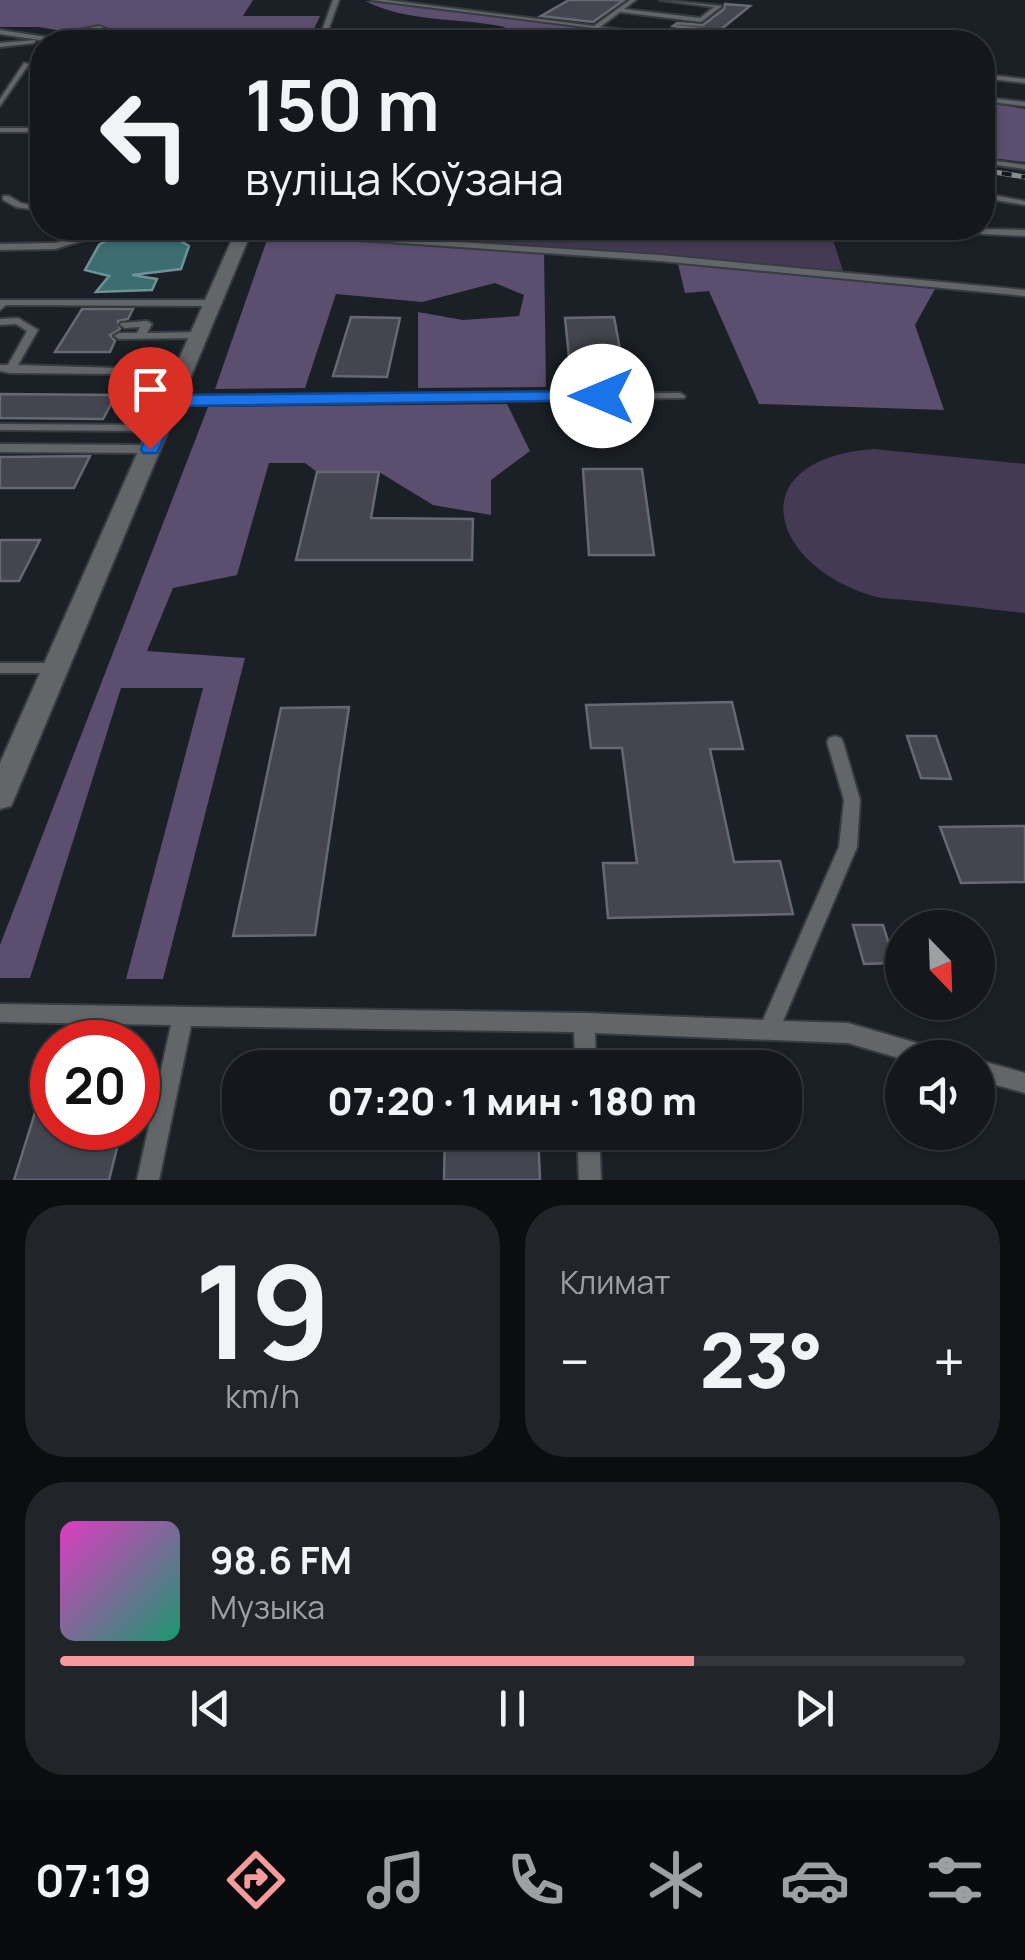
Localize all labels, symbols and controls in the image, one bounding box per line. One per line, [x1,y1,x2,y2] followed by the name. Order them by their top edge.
[245,56,440,152] text: 150 m
[80,70,210,200] icon: left
[245,147,564,209] text: вуліца Коўзана
[550,344,654,448] position arrow
[108,347,193,450] pin
[123,362,178,417] icon: arrive
[885,910,995,1020] north arrow
[885,910,995,1150] map controls
[30,1020,160,1150] speed limit sign: 20
[885,1040,995,1150] button: sound
[327,1074,697,1126] text: 07:20 · 1 мин · 180 m
[194,1220,331,1398] text: 19
[560,1260,670,1304] text: Климат
[700,1308,823,1411] text: 23°
[560,1323,590,1399] text: −
[933,1323,965,1399] text: +
[225,1374,300,1418] text: km/h
[210,1533,352,1585] text: 98.6 FM
[210,1585,325,1629] text: Музыка
[183,1681,238,1736] icon: previous
[485,1681,540,1736] icon: pause
[787,1681,842,1736] icon: next
[221,1845,291,1915] icon: directions
[361,1845,431,1915] icon: music
[501,1845,571,1915] icon: phone
[641,1845,711,1915] icon: climate
[780,1845,850,1915] icon: car
[920,1845,990,1915] icon: filters
[35,1849,152,1911] text: 07:19

